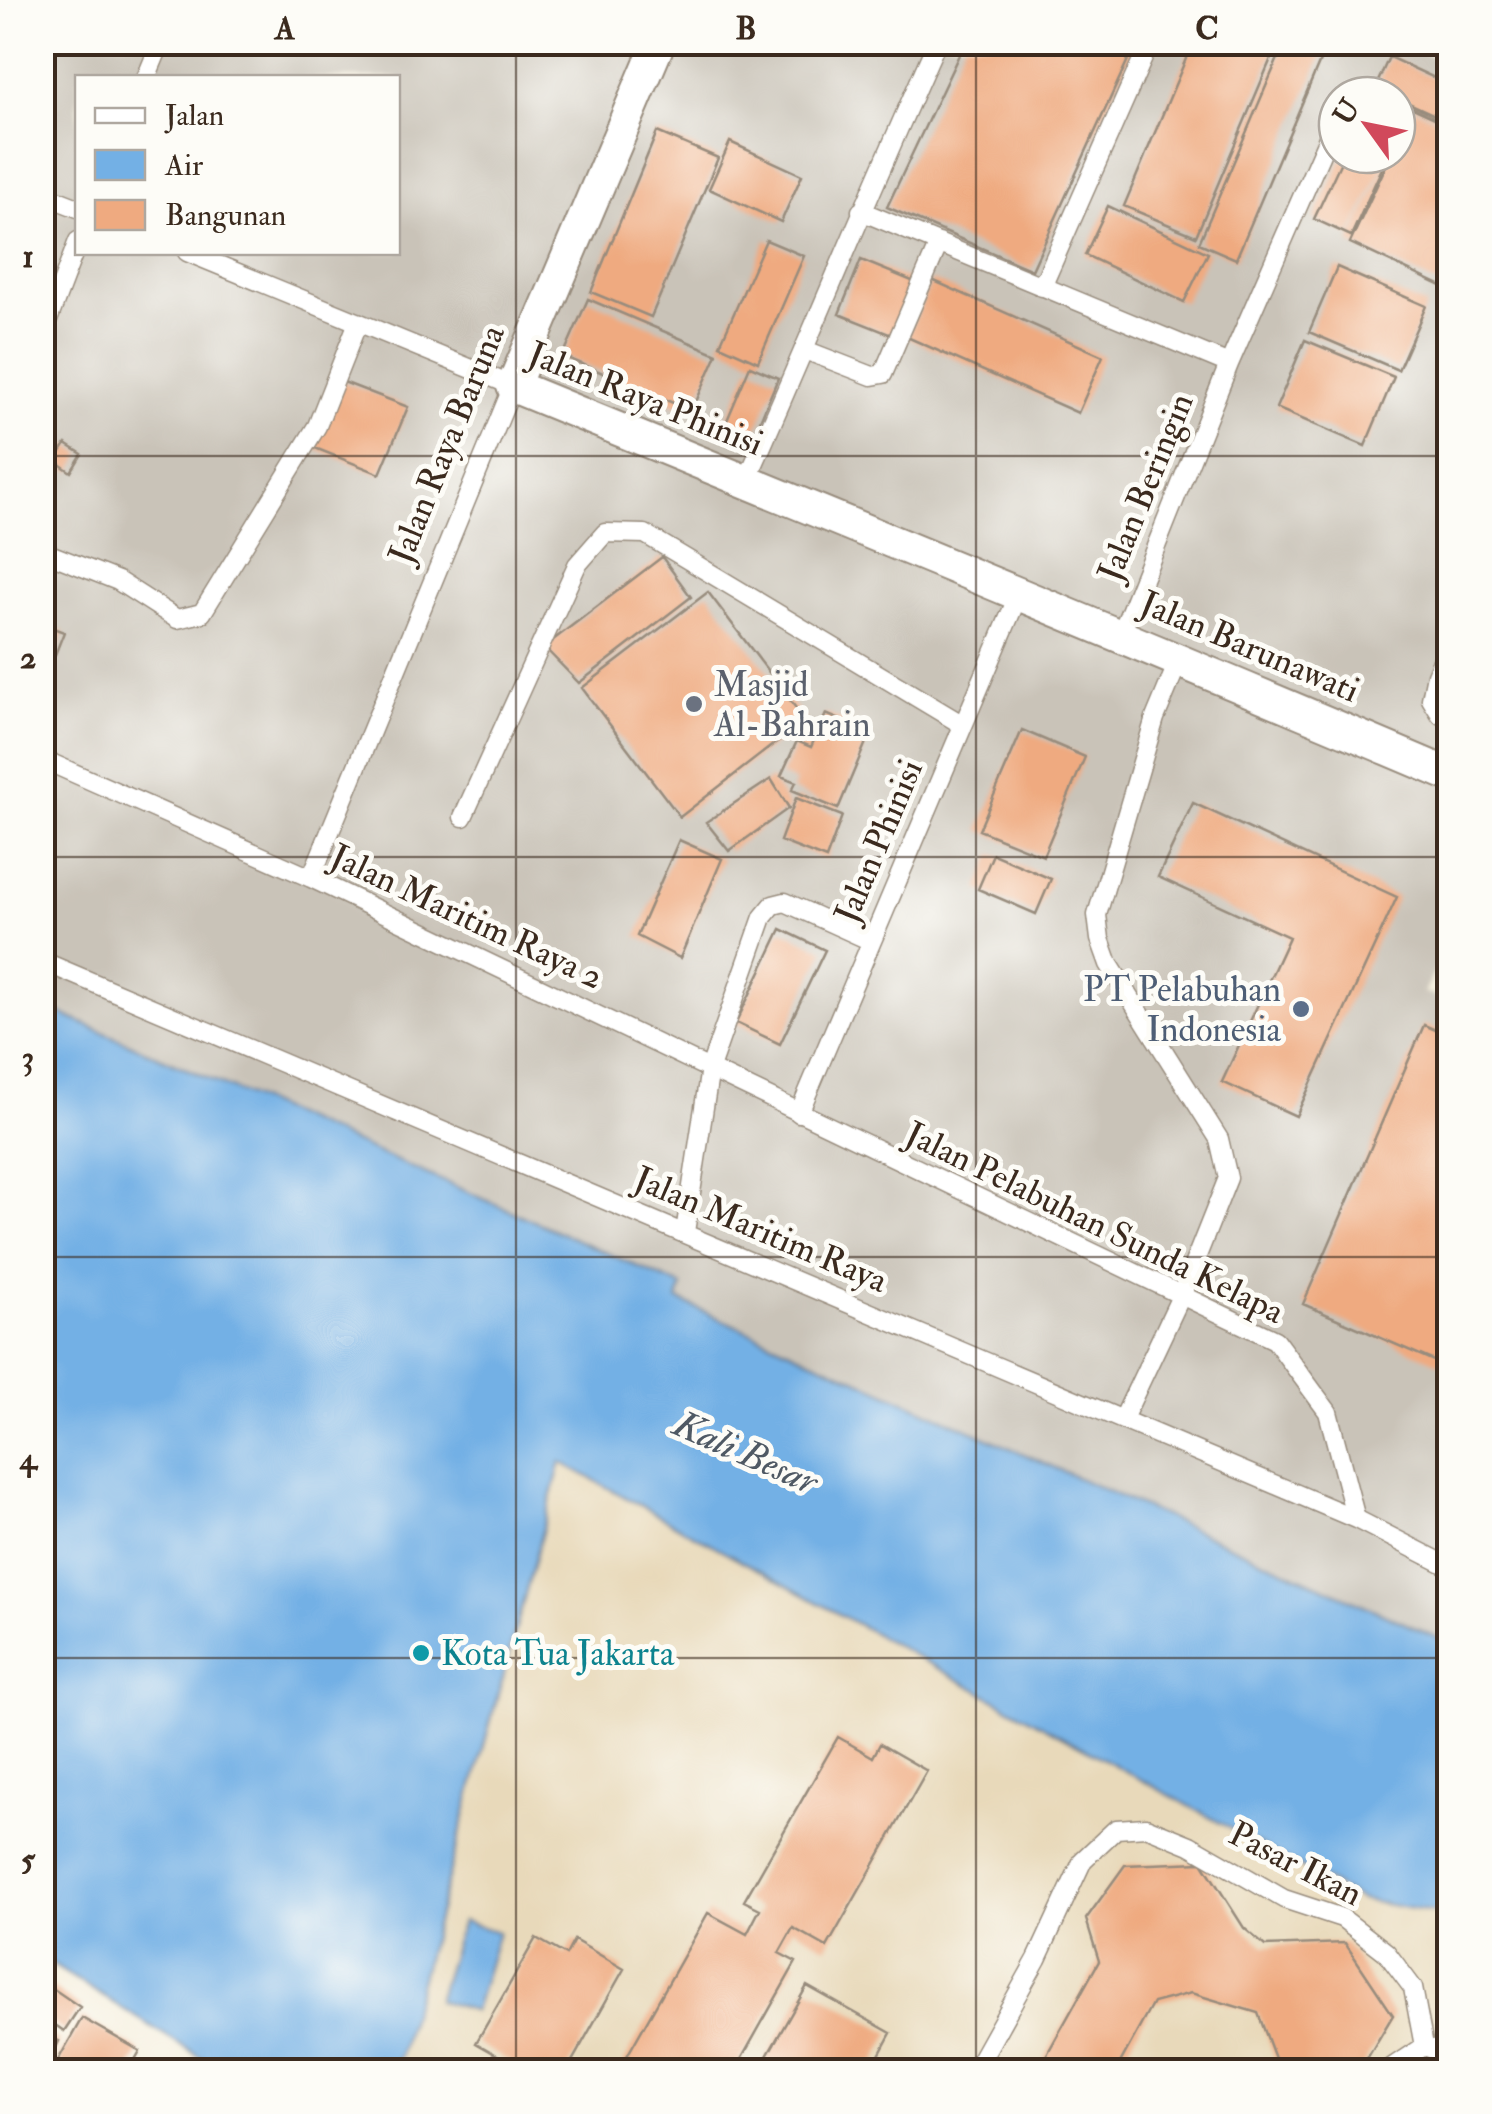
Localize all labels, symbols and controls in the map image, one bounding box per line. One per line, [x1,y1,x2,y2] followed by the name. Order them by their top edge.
[273,9,296,49] text: A
[736,9,756,49] text: B
[1195,9,1219,49] text: C
[75,75,400,255] legend
[1317,75,1417,175] north arrow
[1326,92,1369,132] text: U
[164,97,224,134] text: Jalan
[164,147,203,184] text: Air
[165,197,286,234] text: Bangunan
[22,237,34,277] text: 1
[379,318,515,571] street label: Jalan Raya Baruna
[521,331,770,466] street label: Jalan Raya Phinisi
[1088,387,1204,589] street label: Jalan Beringin
[1133,581,1366,713] street label: Jalan Barunawati
[20,638,36,678] text: 2
[713,663,870,747] place label: Masjid Al-Bahrain
[683,693,705,715] marker: Masjid Al-Bahrain
[824,753,933,931] street label: Jalan Phinisi
[322,834,610,999] street label: Jalan Maritim Raya 2
[1083,968,1282,1052] place label: PT Pelabuhan Indonesia
[1290,998,1312,1020] marker: PT Pelabuhan Indonesia
[22,1038,34,1078] text: 3
[897,1112,1292,1334] street label: Jalan Pelabuhan Sunda Kelapa
[627,1156,894,1303] street label: Jalan Maritim Raya
[664,1399,827,1507] water label: Kali Besar
[18,1439,38,1479] text: 4
[441,1632,675,1676] place label: Kota Tua Jakarta
[410,1642,432,1664] marker: Kota Tua Jakarta
[1221,1812,1370,1916] street label: Pasar Ikan
[21,1840,36,1880] text: 5

